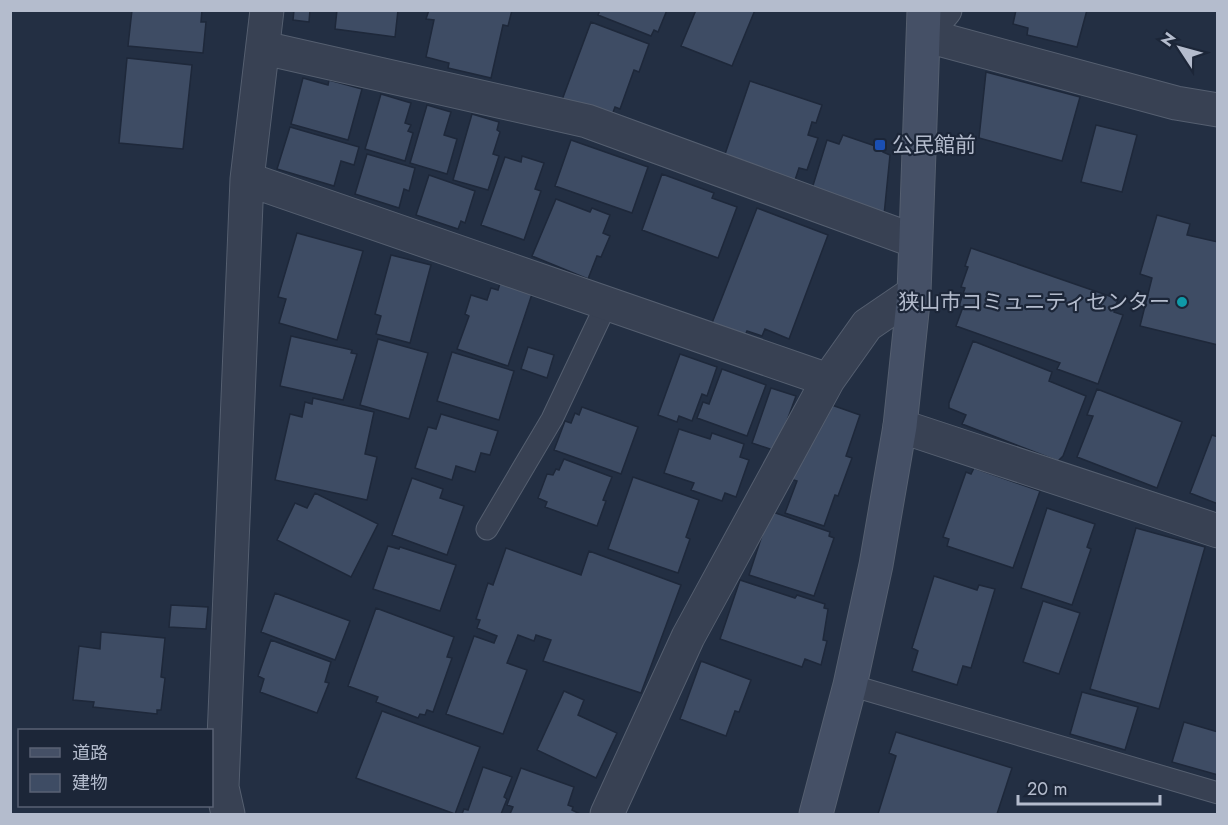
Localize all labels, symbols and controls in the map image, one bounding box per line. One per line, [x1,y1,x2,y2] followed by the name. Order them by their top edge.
[1150,18,1210,78] north arrow
[1155,28,1181,51] text: N
[892,130,976,160] place label: 公民館前
[873,138,887,152] marker: 公民館前
[898,287,1170,317] place label: 狭山市コミュニティセンター
[1175,295,1189,309] marker: 狭山市コミュニティセンター
[18,729,213,807] legend
[72,740,108,766] text: 道路
[1018,768,1160,806] scale bar
[72,770,108,796] text: 建物
[1027,776,1067,802] text: 20 m

